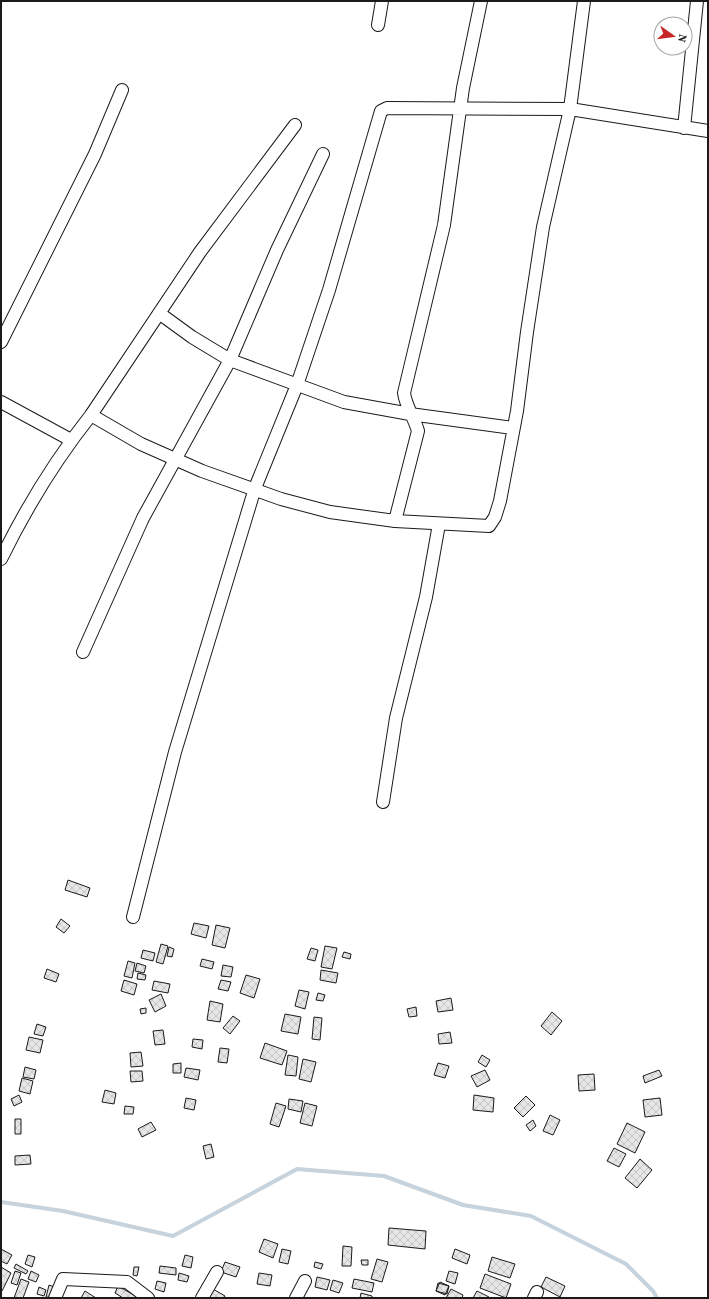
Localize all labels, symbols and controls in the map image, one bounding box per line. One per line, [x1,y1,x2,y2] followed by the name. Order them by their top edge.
[653,16,693,56] north arrow
[674,33,690,44] text: N

